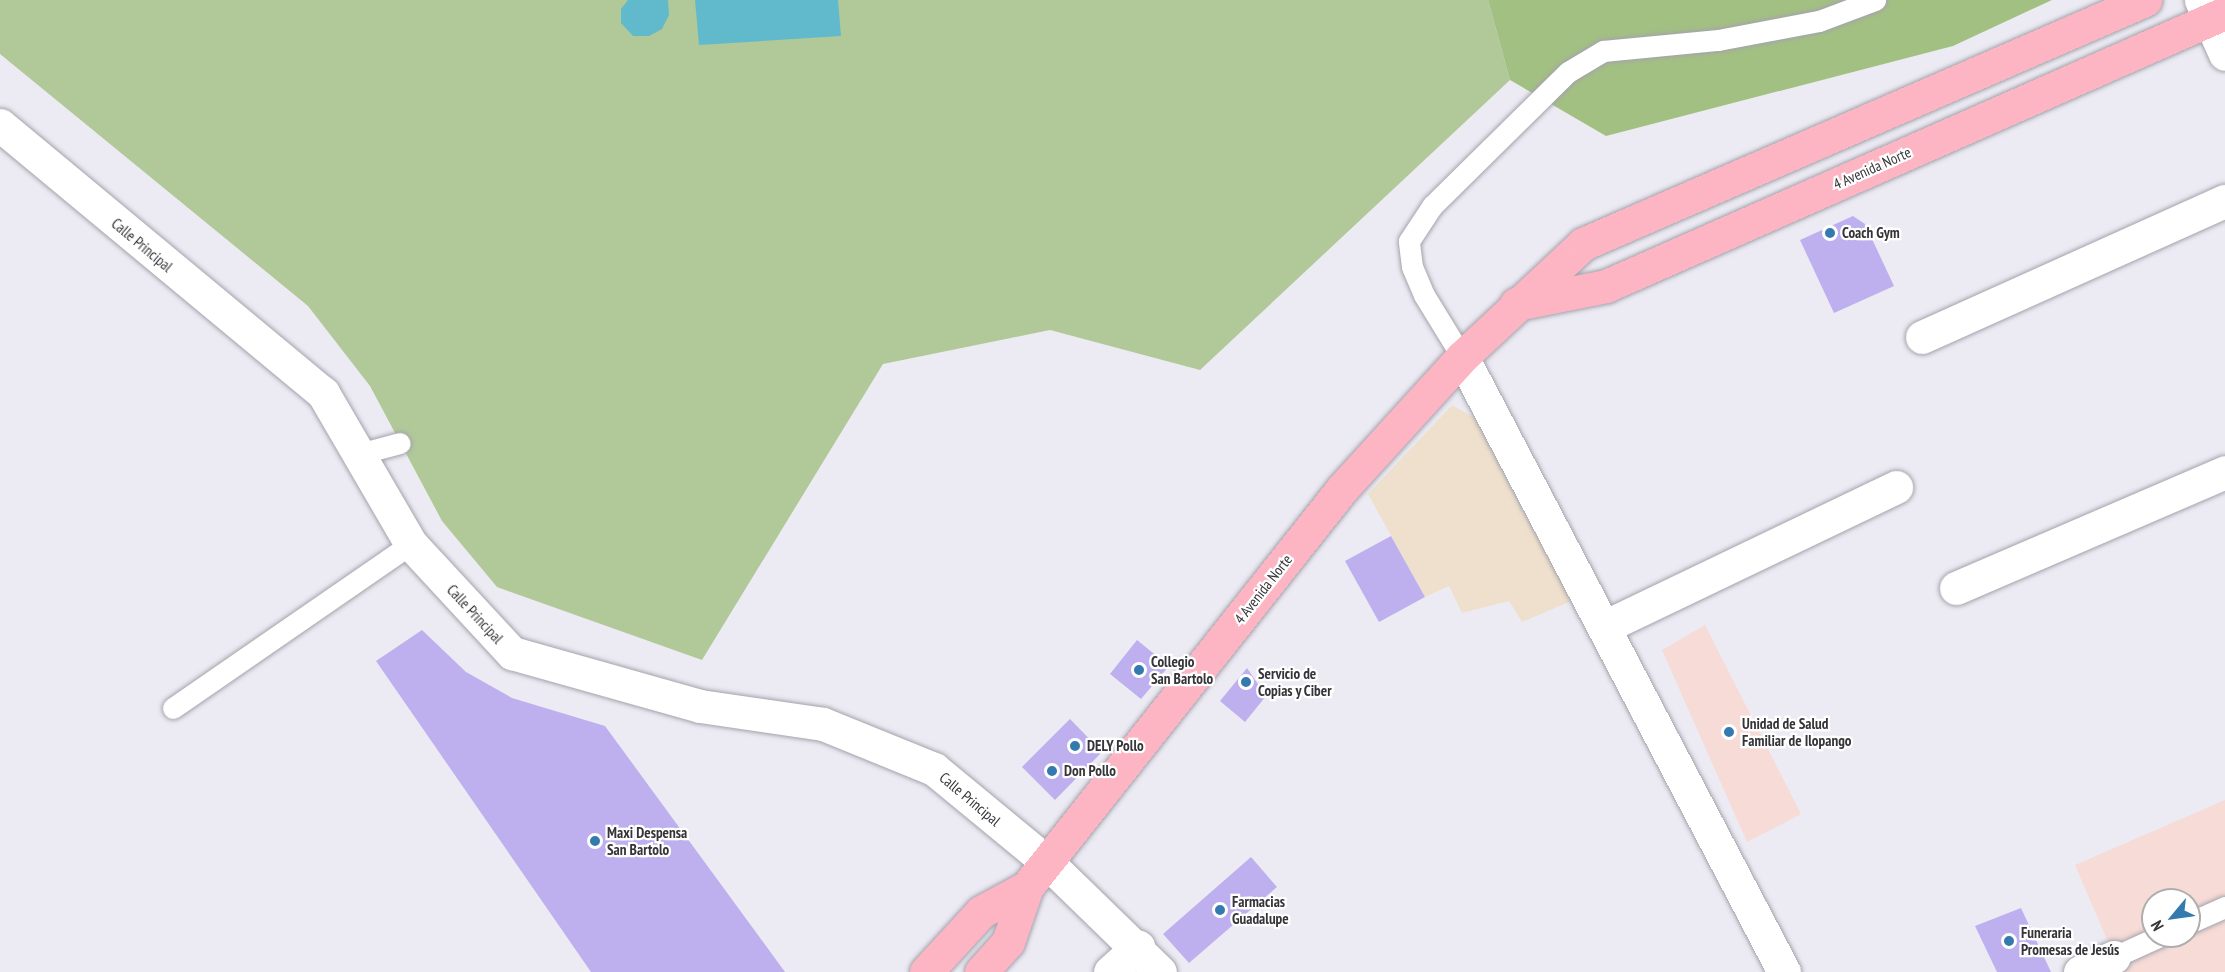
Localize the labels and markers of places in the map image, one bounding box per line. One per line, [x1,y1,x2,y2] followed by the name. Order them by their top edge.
[1842,224,1900,242] place label: Coach Gym
[1823,226,1837,240] marker: Coach Gym
[1151,652,1213,687] place label: Collegio San Bartolo
[1132,663,1146,677] marker: Collegio San Bartolo
[1258,664,1332,699] place label: Servicio de Copias y Ciber
[1239,675,1253,689] marker: Servicio de Copias y Ciber
[1742,714,1851,749] place label: Unidad de Salud Familiar de Ilopango
[1720,723,1738,741] marker: Unidad de Salud Familiar de Ilopango
[1087,737,1144,755] place label: DELY Pollo
[1068,739,1082,753] marker: DELY Pollo
[1064,762,1116,780] place label: Don Pollo
[1045,764,1059,778] marker: Don Pollo
[607,823,687,858] place label: Maxi Despensa San Bartolo
[588,834,602,848] marker: Maxi Despensa San Bartolo
[1232,892,1289,927] place label: Farmacias Guadalupe
[1213,903,1227,917] marker: Farmacias Guadalupe
[2021,923,2119,958] place label: Funeraria Promesas de Jesús
[2002,934,2016,948] marker: Funeraria Promesas de Jesús

